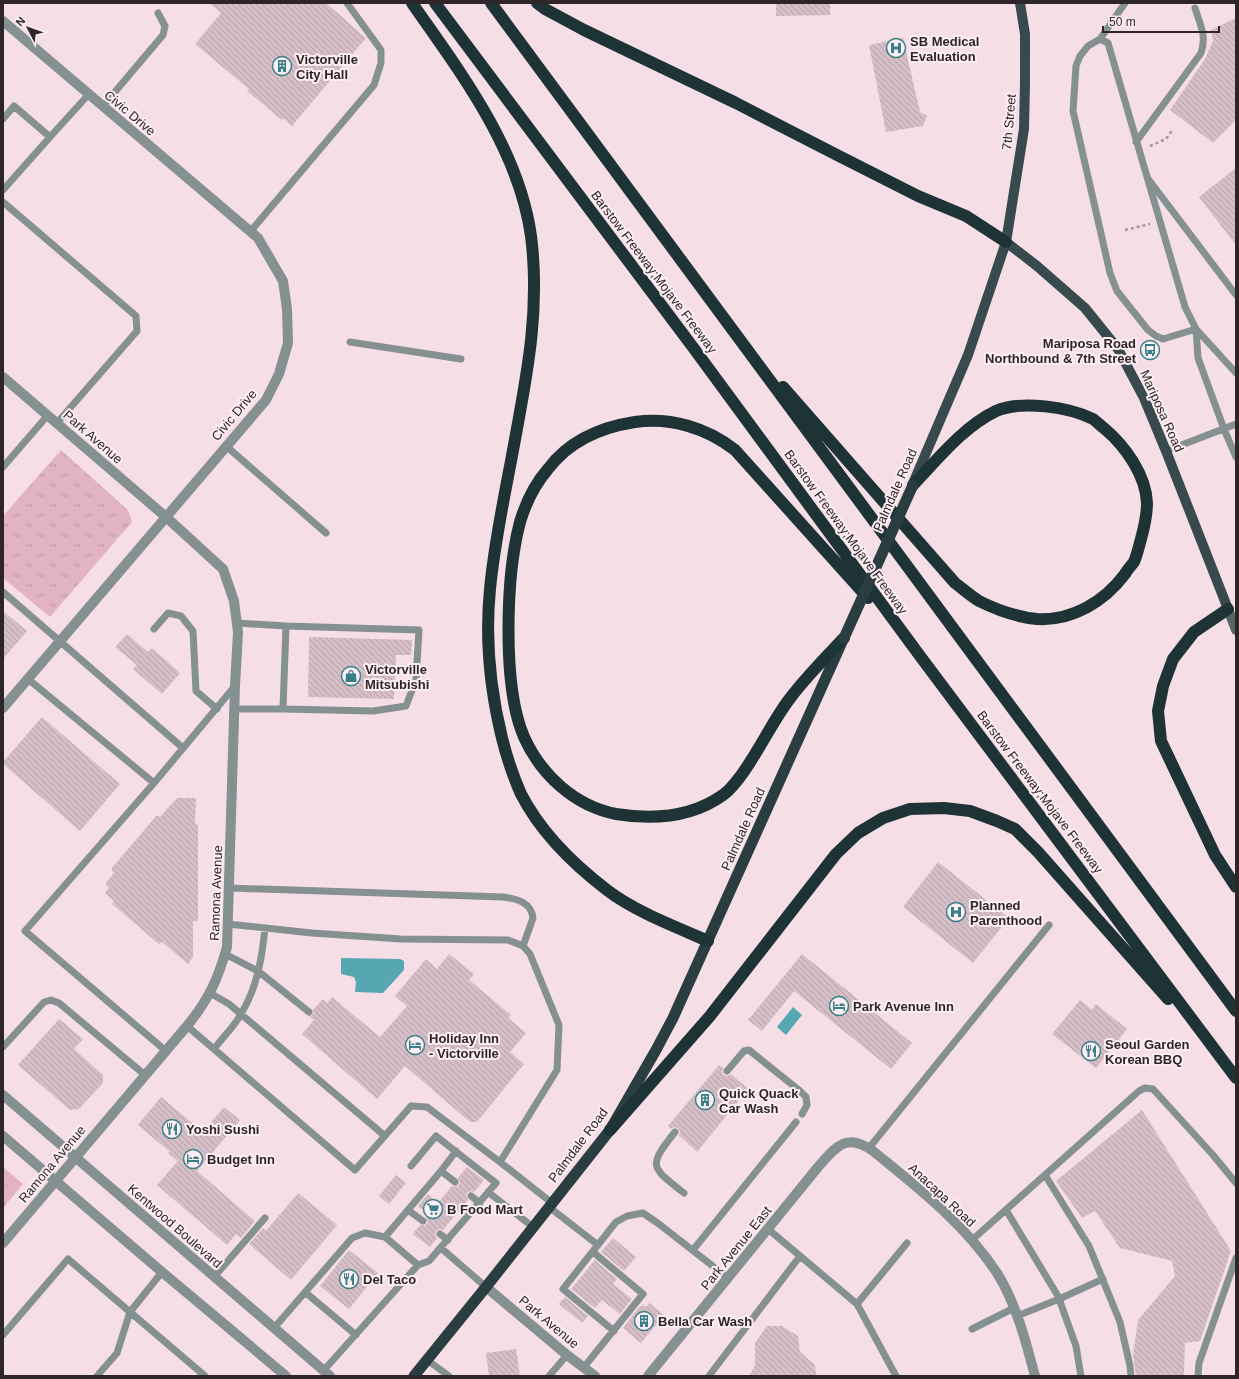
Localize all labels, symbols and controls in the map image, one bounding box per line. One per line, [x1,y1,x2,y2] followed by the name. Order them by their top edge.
[8,8,48,48] north arrow
[1103,8,1219,34] scale bar
[13,14,28,28] text: N
[1109,15,1136,29] text: 50 m
[910,34,979,64] place label: SB Medical Evaluation
[885,37,907,59] hospital icon: SB Medical Evaluation
[296,52,358,82] place label: Victorville City Hall
[271,55,293,77] building icon: Victorville City Hall
[101,87,159,139] street label: Civic Drive
[999,93,1019,151] street label: 7th Street
[588,188,720,357] street label: Barstow Freeway;Mojave Freeway
[985,336,1137,366] place label: Mariposa Road Northbound & 7th Street
[1139,339,1161,361] bus stop icon: Mariposa Road Northbound & 7th Street
[1137,368,1187,454] street label: Mariposa Road
[208,386,260,444] street label: Civic Drive
[60,407,126,467] street label: Park Avenue
[870,446,920,534] street label: Palmdale Road
[781,447,911,617] street label: Barstow Freeway;Mojave Freeway
[365,662,429,692] place label: Victorville Mitsubishi
[340,665,362,687] shop icon: Victorville Mitsubishi
[974,708,1106,877] street label: Barstow Freeway;Mojave Freeway
[718,785,768,873] street label: Palmdale Road
[207,845,225,941] street label: Ramona Avenue
[970,898,1042,928] place label: Planned Parenthood
[945,901,967,923] hospital icon: Planned Parenthood
[828,995,850,1017] hotel icon: Park Avenue Inn
[853,999,954,1014] place label: Park Avenue Inn
[429,1031,499,1061] place label: Holiday Inn - Victorville
[404,1034,426,1056] hotel icon: Holiday Inn - Victorville
[1105,1037,1190,1067] place label: Seoul Garden Korean BBQ
[1080,1040,1102,1062] restaurant icon: Seoul Garden Korean BBQ
[719,1086,799,1116] place label: Quick Quack Car Wash
[694,1089,716,1111] building icon: Quick Quack Car Wash
[545,1105,611,1185] street label: Palmdale Road
[161,1118,183,1140] restaurant icon: Yoshi Sushi
[15,1122,89,1206] street label: Ramona Avenue
[186,1122,259,1137] place label: Yoshi Sushi
[182,1148,204,1170] hotel icon: Budget Inn
[207,1152,275,1167] place label: Budget Inn
[905,1160,979,1230] street label: Anacapa Road
[125,1181,225,1271] street label: Kentwood Boulevard
[422,1198,444,1220] supermarket icon: B Food Mart
[447,1202,523,1217] place label: B Food Mart
[698,1203,775,1293] street label: Park Avenue East
[338,1268,360,1290] restaurant icon: Del Taco
[363,1272,416,1287] place label: Del Taco
[516,1293,582,1351] street label: Park Avenue
[633,1310,655,1332] building icon: Bella Car Wash
[658,1314,752,1329] place label: Bella Car Wash

